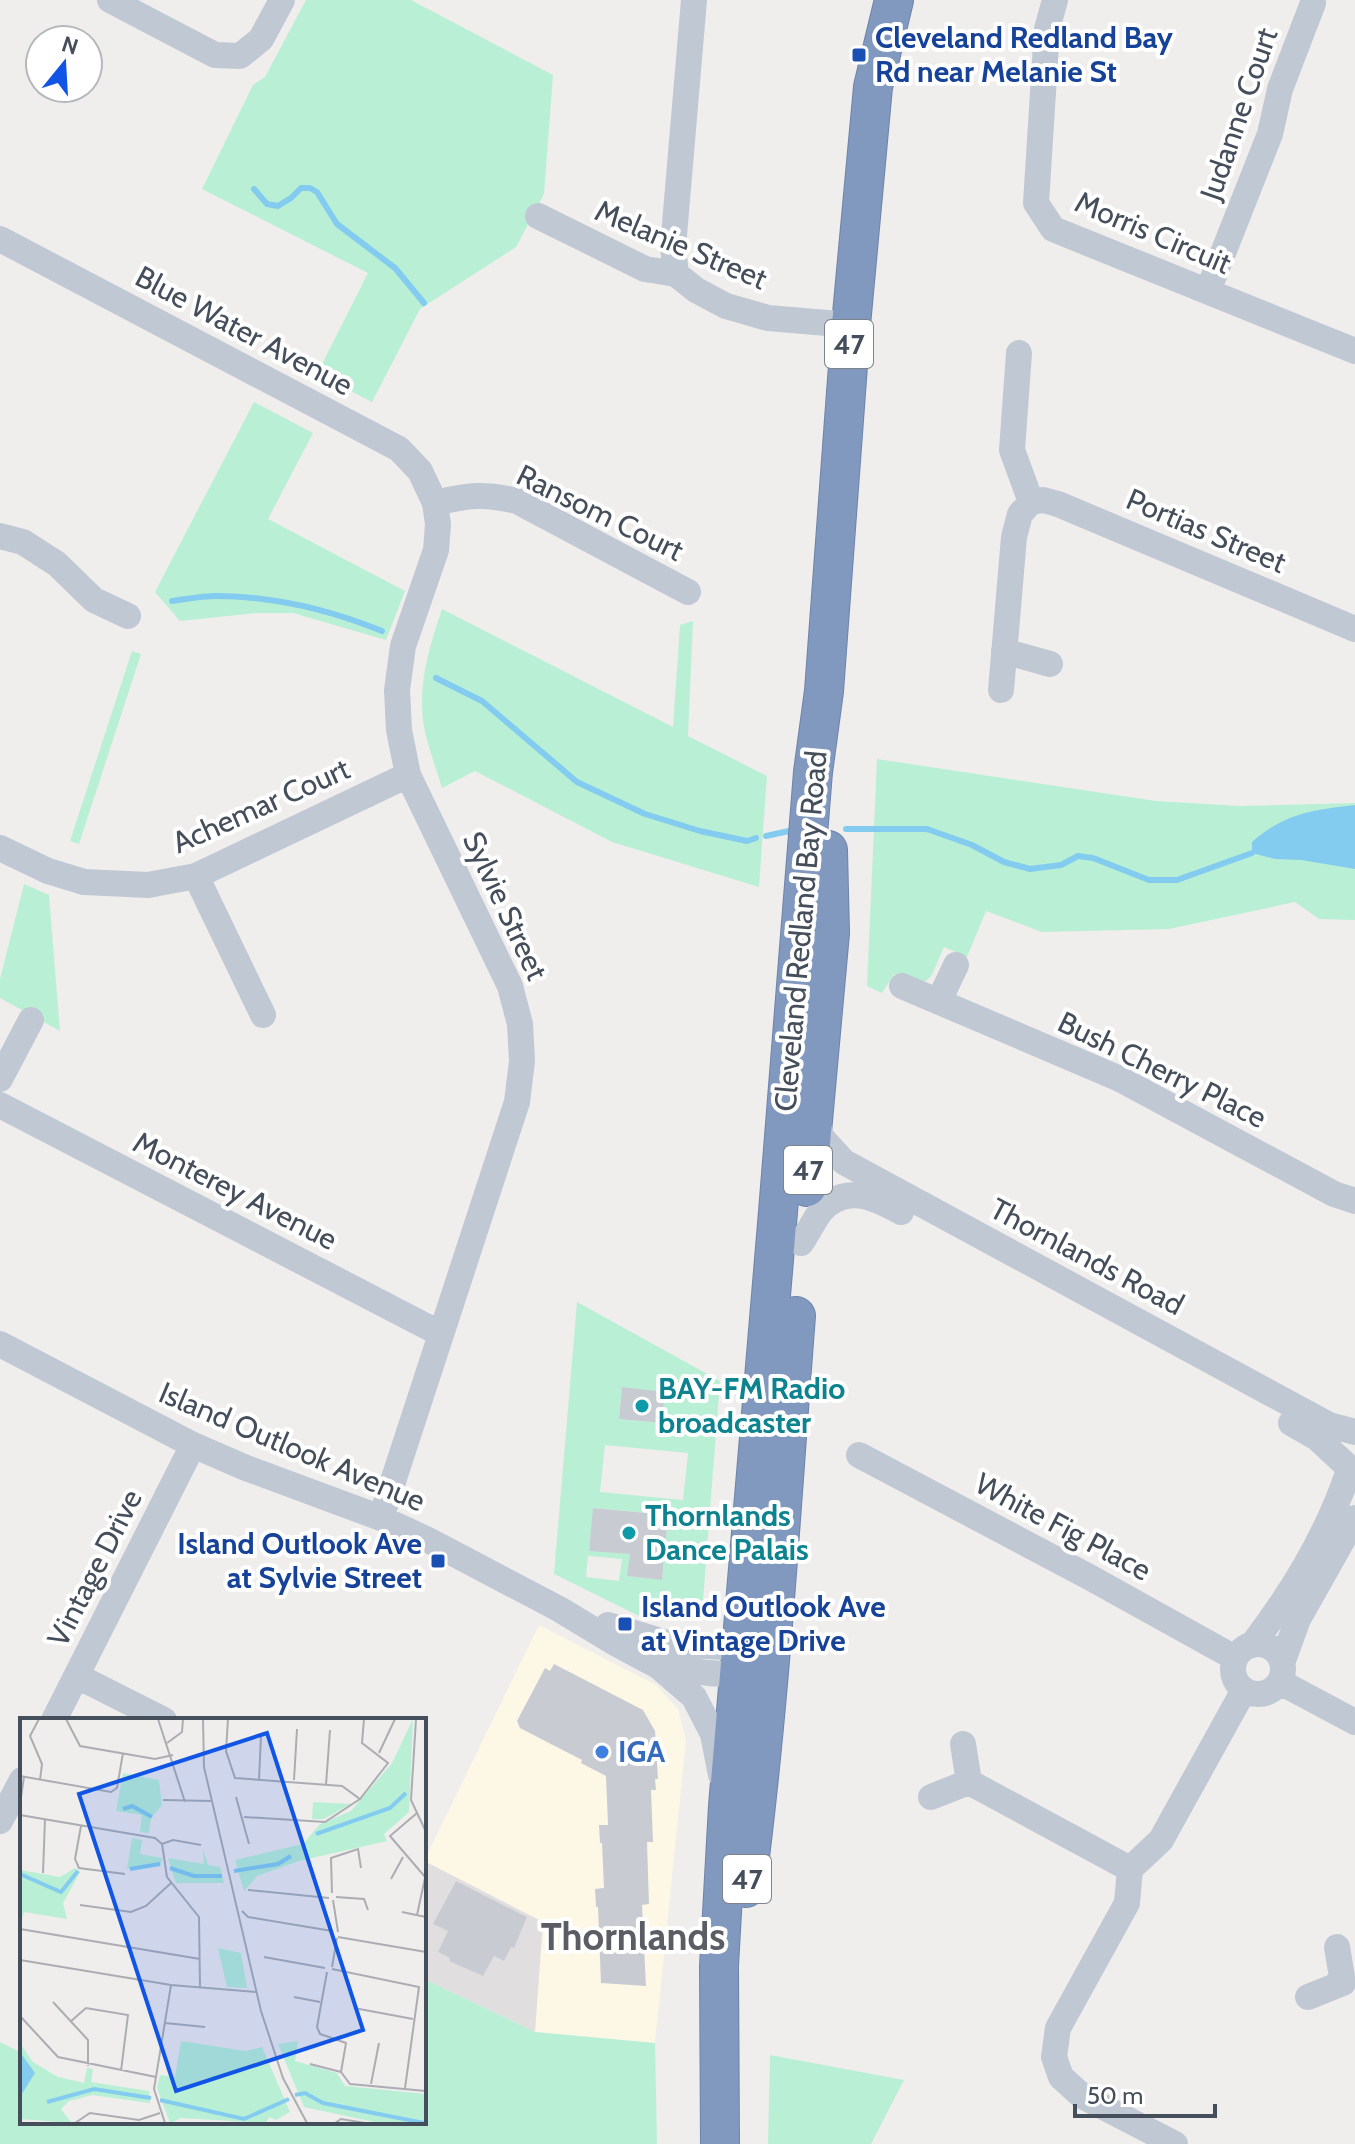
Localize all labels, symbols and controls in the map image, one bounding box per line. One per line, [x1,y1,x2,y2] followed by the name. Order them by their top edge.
[875,19,1174,90] place label: Cleveland Redland Bay Rd near Melanie St
[1191,23,1285,206] street label: Judanne Court
[24,24,104,104] north arrow
[58,30,82,61] text: N
[850,46,868,64] marker: Cleveland Redland Bay Rd near Melanie St
[1070,183,1237,282] street label: Morris Circuit
[590,192,773,297] street label: Melanie Street
[129,258,359,403] street label: Blue Water Avenue
[825,320,873,368] road number: 47
[511,456,690,569] street label: Ransom Court
[1121,480,1292,581] street label: Portias Street
[766,749,835,1113] street label: Cleveland Redland Bay Road
[166,750,355,861] street label: Achemar Court
[455,826,556,986] street label: Sylvie Street
[1052,1003,1272,1136] street label: Bush Cherry Place
[127,1123,343,1258] street label: Monterey Avenue
[784,1146,832,1194] road number: 47
[984,1190,1190,1323] street label: Thornlands Road
[658,1370,845,1441] place label: BAY-FM Radio broadcaster
[154,1374,431,1519] street label: Island Outlook Avenue
[633,1397,651,1415] marker: BAY-FM Radio broadcaster
[969,1465,1158,1588] street label: White Fig Place
[39,1483,150,1653] street label: Vintage Drive
[645,1497,809,1568] place label: Thornlands Dance Palais
[620,1524,638,1542] marker: Thornlands Dance Palais
[177,1525,422,1596] place label: Island Outlook Ave at Sylvie Street
[429,1552,447,1570] marker: Island Outlook Ave at Sylvie Street
[641,1588,886,1659] place label: Island Outlook Ave at Vintage Drive
[616,1615,634,1633] marker: Island Outlook Ave at Vintage Drive
[20,1718,426,2124] inset map
[618,1733,665,1770] place label: IGA
[593,1743,611,1761] marker: IGA
[723,1855,771,1903] road number: 47
[541,1913,725,1960] district label: Thornlands
[1075,2068,1215,2118] scale bar
[1087,2081,1143,2110] text: 50 m

